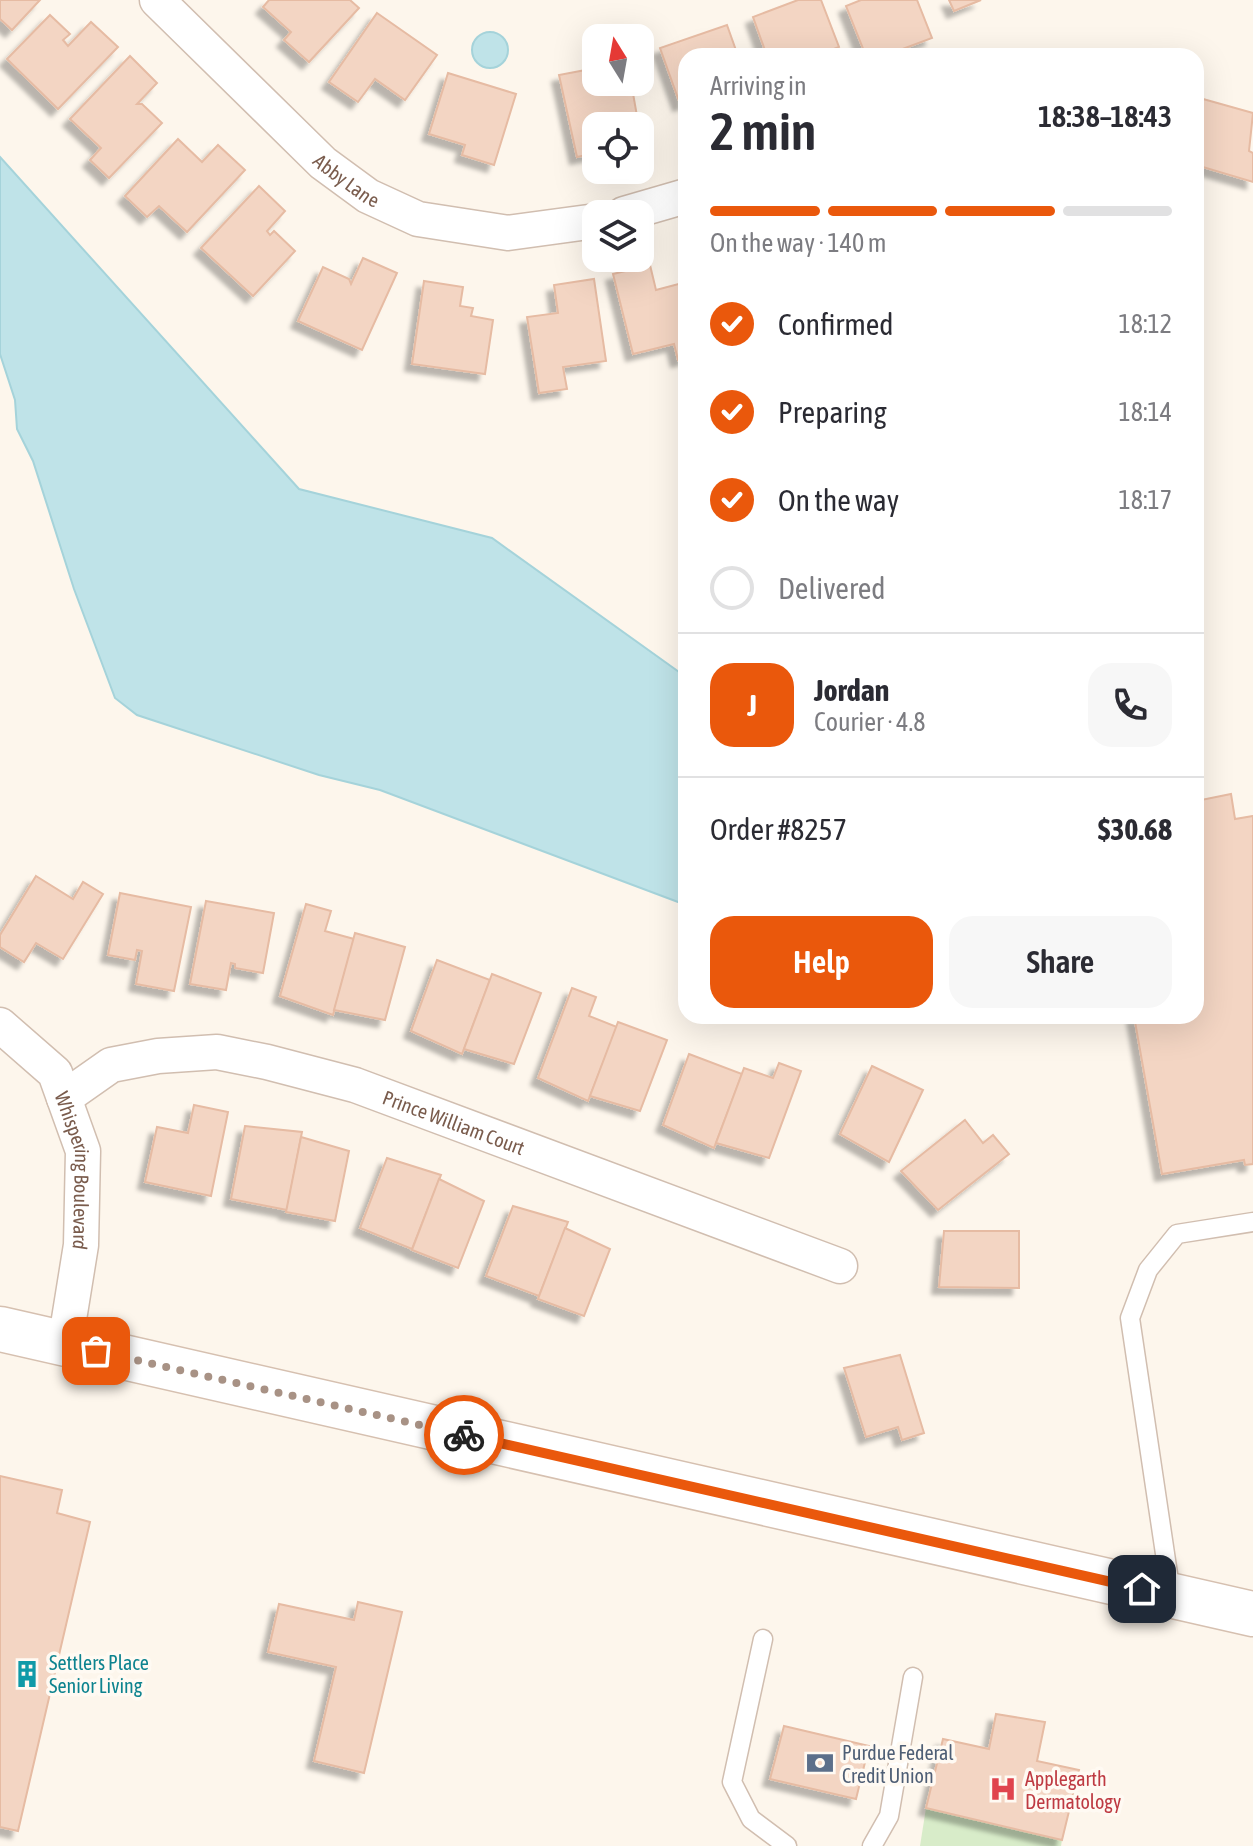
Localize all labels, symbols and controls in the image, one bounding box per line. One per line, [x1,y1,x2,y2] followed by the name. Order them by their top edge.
[582,24,654,96] north arrow
[582,24,654,272] map controls
[710,71,807,101] text: Arriving in
[1038,99,1172,133] text: 18:38–18:43
[710,101,816,161] text: 2 min
[582,112,654,184] button: locate
[309,149,383,211] street label: Abby Lane
[582,200,654,272] button: layers
[710,228,887,258] text: On the way · 140 m
[710,302,754,346] icon: check
[778,307,893,341] text: Confirmed
[1118,309,1172,339] text: 18:12
[710,390,754,434] icon: check
[778,395,887,429] text: Preparing
[1118,397,1172,427] text: 18:14
[710,478,754,522] icon: check
[778,483,899,517] text: On the way
[1118,485,1172,515] text: 18:17
[778,571,886,605] text: Delivered
[1088,663,1172,747] button: phone
[814,673,889,707] text: Jordan
[747,688,757,722] text: J
[814,707,925,737] text: Courier · 4.8
[710,812,847,846] text: Order #8257
[1098,812,1172,846] text: $30.68
[710,916,933,1008] button: Help
[949,916,1172,1008] button: Share
[380,1085,528,1159] street label: Prince William Court
[51,1088,95,1252] street label: Whispering Boulevard
[62,1317,130,1385] pin
[74,1329,118,1373] icon: bag
[424,1395,504,1475] courier
[442,1413,486,1457] icon: bike
[1108,1555,1176,1623] pin
[1120,1567,1164,1611] icon: home
[49,1651,149,1697] place label: Settlers Place Senior Living
[12,1659,42,1689] building icon: Settlers Place Senior Living
[842,1741,954,1787] place label: Purdue Federal Credit Union
[805,1748,835,1778] bank icon: Purdue Federal Credit Union
[1025,1767,1121,1813] place label: Applegarth Dermatology
[988,1774,1018,1804] hospital icon: Applegarth Dermatology

